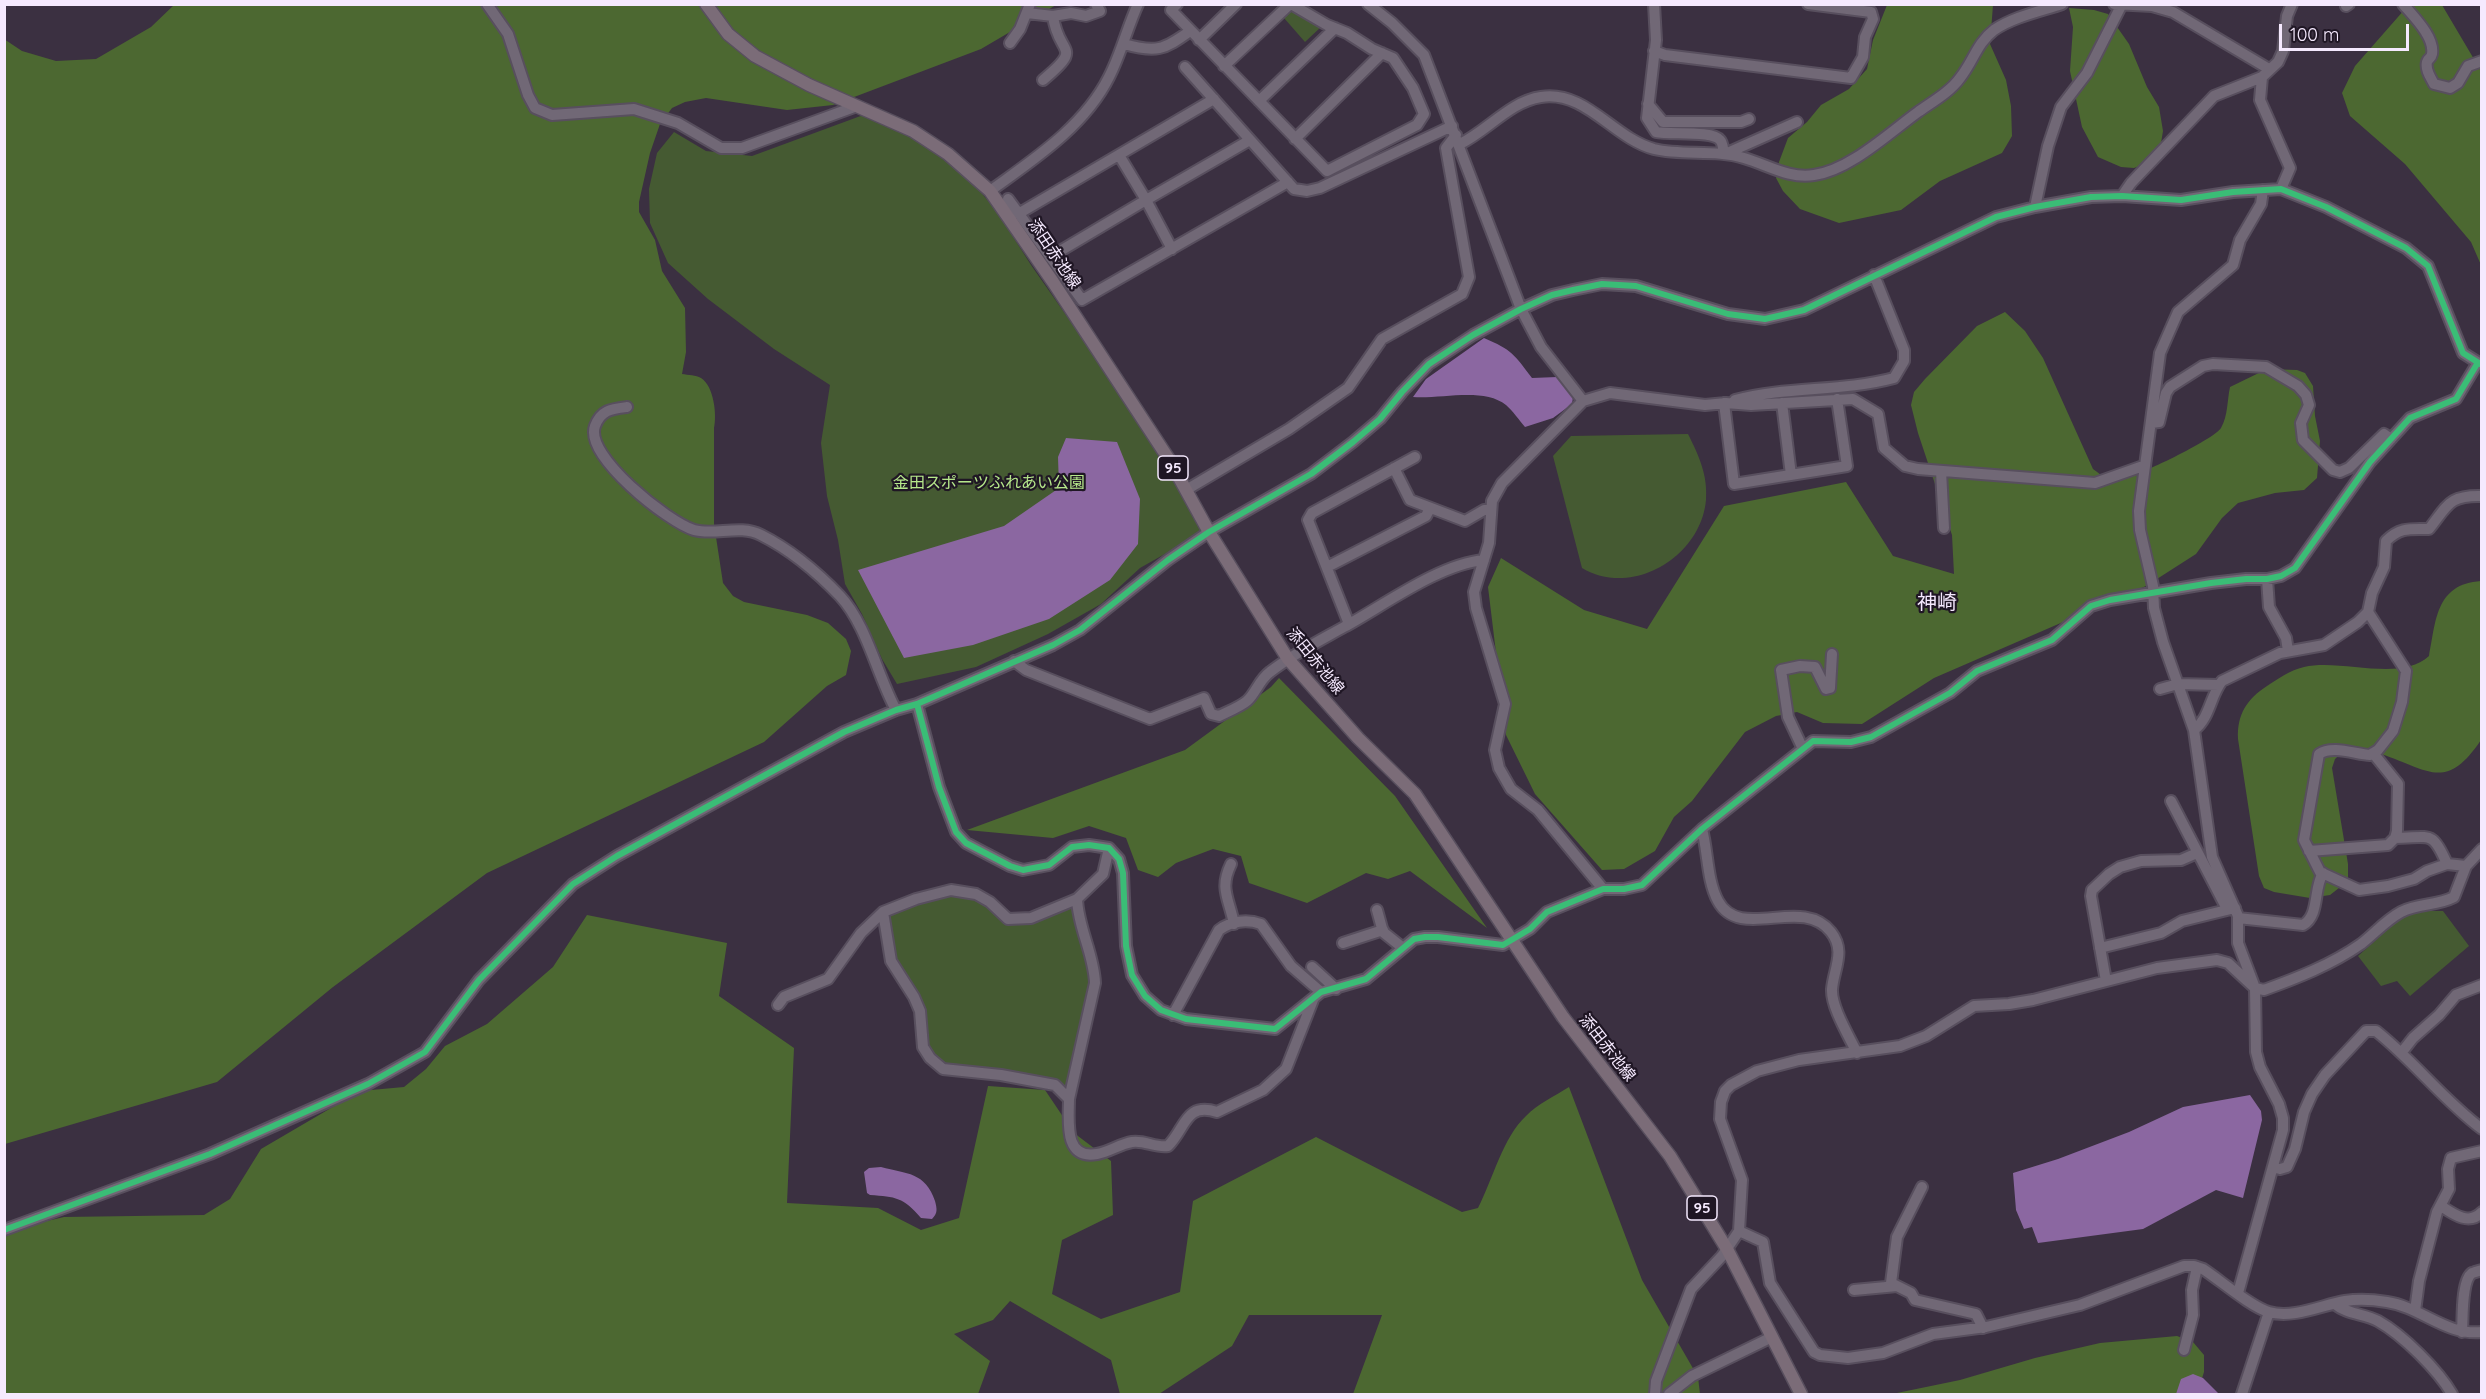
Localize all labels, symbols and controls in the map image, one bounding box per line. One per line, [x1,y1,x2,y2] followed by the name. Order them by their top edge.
[2282,12,2412,50] scale bar
[2290,23,2339,46] text: 100 m
[1024,215,1084,293] street label: 添田赤池線
[1158,456,1188,480] road number: 95
[893,473,1085,493] park label: 金田スポーツふれあい公園
[1917,591,1957,615] district label: 神崎
[1282,624,1348,698] street label: 添田赤池線
[1575,1011,1639,1085] street label: 添田赤池線
[1687,1196,1717,1220] road number: 95

